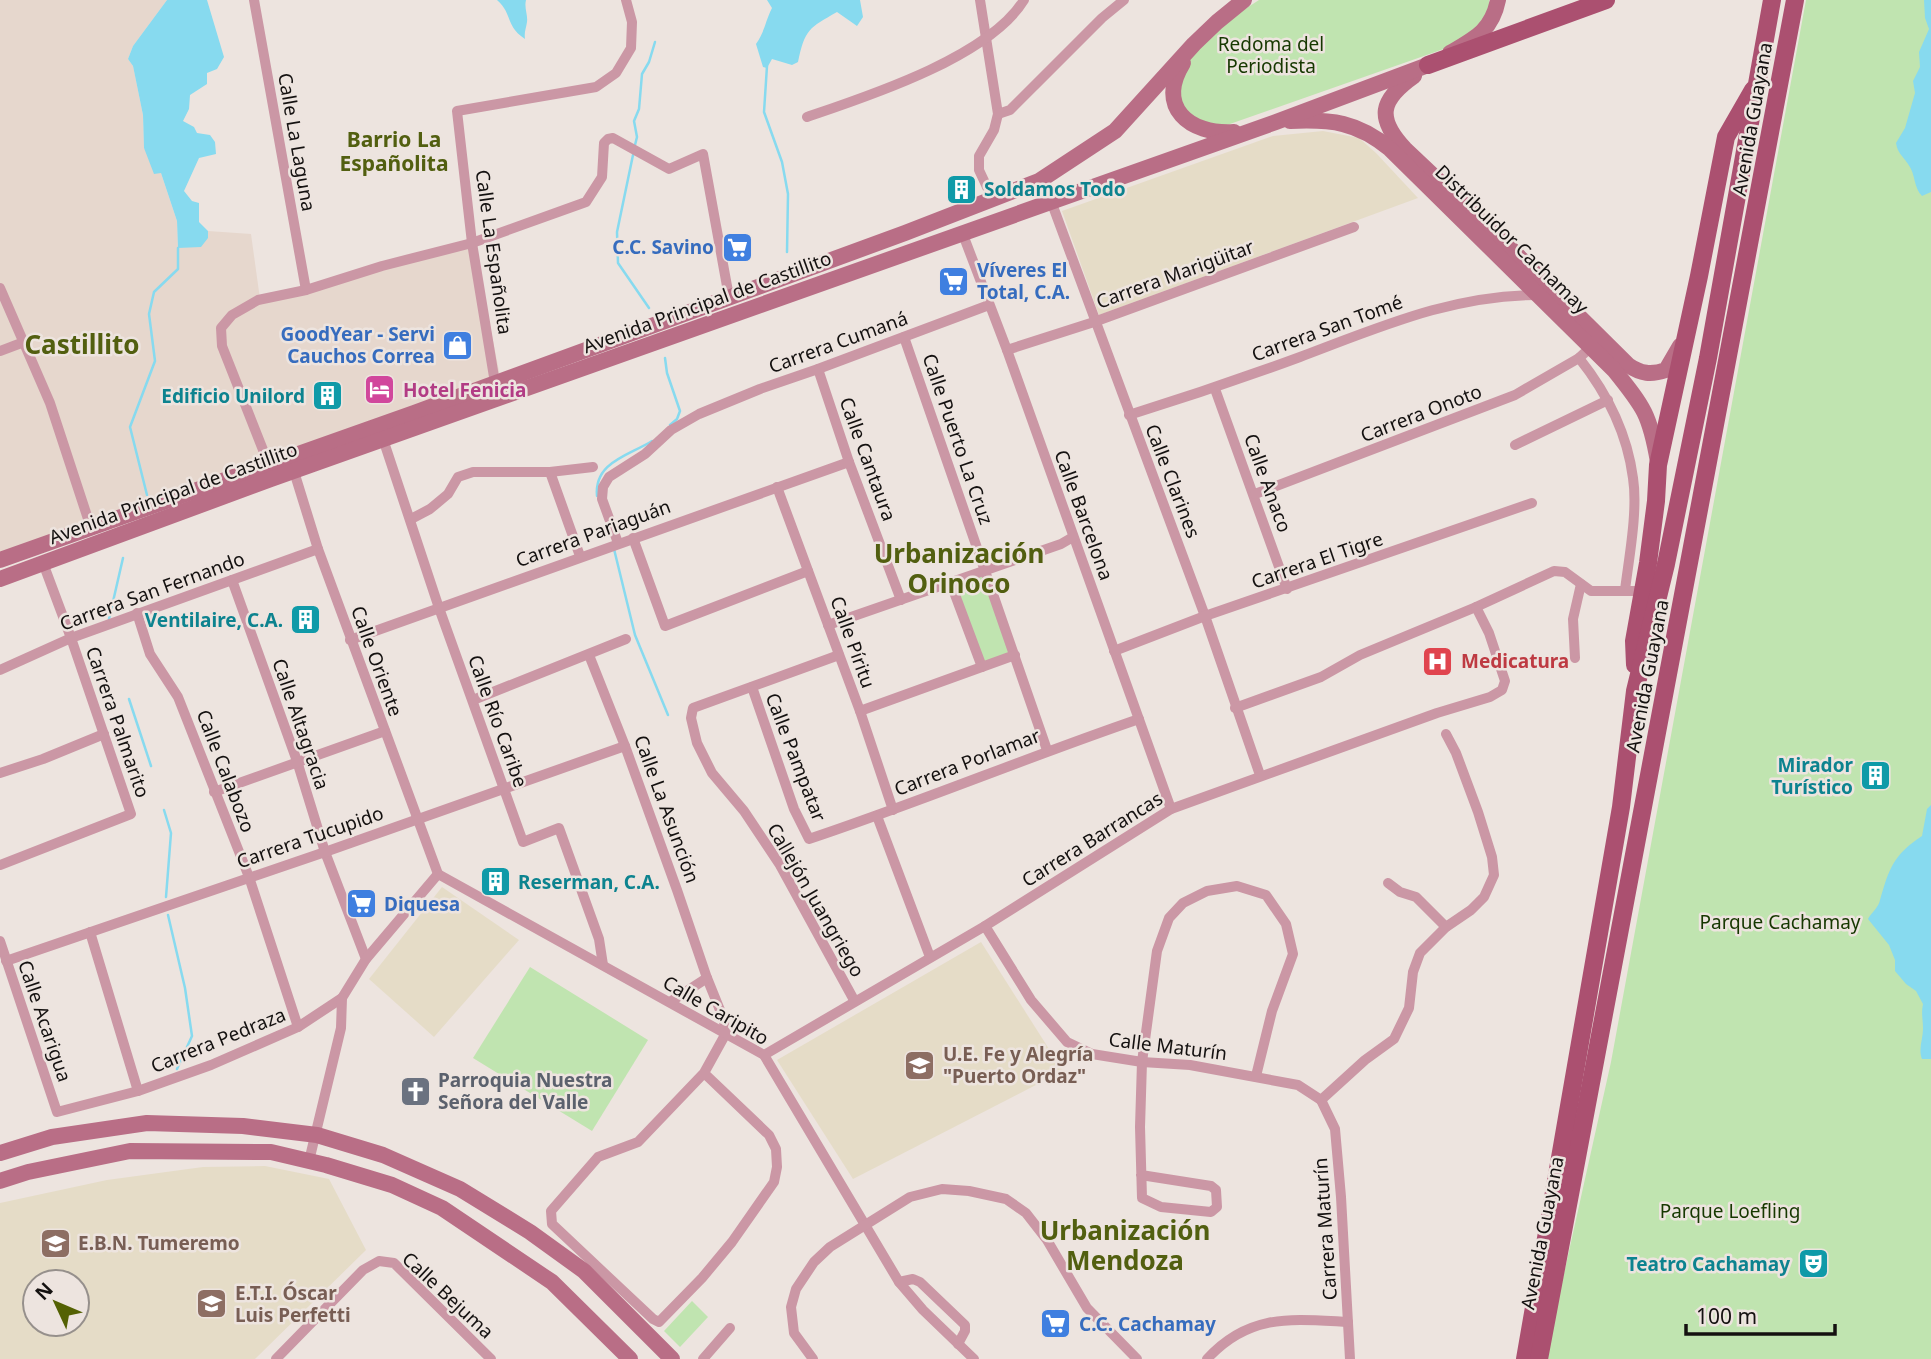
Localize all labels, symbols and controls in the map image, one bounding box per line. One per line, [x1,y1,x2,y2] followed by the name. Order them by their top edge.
[1218,31,1324,79] park label: Redoma del Periodista
[1726,40,1778,198] street label: Avenida Guayana
[272,71,322,213] street label: Calle La Laguna
[339,125,449,177] district label: Barrio La Españolita
[1430,159,1595,319] street label: Distribuidor Cachamay
[470,168,518,336] street label: Calle La Españolita
[944,172,978,206] building icon: Soldamos Todo
[984,176,1126,202] place label: Soldamos Todo
[720,230,754,264] supermarket icon: C.C. Savino
[1093,233,1258,315] street label: Carrera Marigüitar
[612,234,714,260] place label: C.C. Savino
[579,245,835,359] street label: Avenida Principal de Castillito
[977,257,1070,305] place label: Víveres El Total, C.A.
[937,264,971,298] supermarket icon: Víveres El Total, C.A.
[1248,289,1406,367] street label: Carrera San Tomé
[765,305,911,379] street label: Carrera Cumaná
[281,321,435,369] place label: GoodYear - Servi Cauchos Correa
[24,326,140,362] district label: Castillito
[441,328,475,362] shop icon: GoodYear - Servi Cauchos Correa
[917,350,1000,528] street label: Calle Puerto La Cruz
[363,373,397,407] hotel icon: Hotel Fenicia
[403,377,526,403] place label: Hotel Fenicia
[1356,378,1486,448] street label: Carrera Onoto
[311,379,345,413] building icon: Edificio Unilord
[161,383,305,409] place label: Edificio Unilord
[834,394,902,524] street label: Calle Cantaura
[1139,420,1207,542] street label: Calle Clarines
[1238,430,1298,536] street label: Calle Anaco
[45,436,301,550] street label: Avenida Principal de Castillito
[1048,446,1120,584] street label: Calle Barcelona
[512,493,674,573] street label: Carrera Pariaguán
[1248,525,1386,595] street label: Carrera El Tigre
[874,535,1044,601] district label: Urbanización Orinoco
[56,545,248,637] street label: Carrera San Fernando
[824,593,882,691] street label: Calle Píritu
[1619,597,1675,755] street label: Avenida Guayana
[345,602,409,720] street label: Calle Oriente
[289,603,323,637] building icon: Ventilaire, C.A.
[145,607,283,633] place label: Ventilaire, C.A.
[80,643,156,801] street label: Carrera Palmarito
[1421,644,1455,678] hospital icon: Medicatura
[1461,648,1569,674] place label: Medicatura
[462,651,534,791] street label: Calle Río Caribe
[266,655,336,793] street label: Calle Altagracia
[760,689,833,825] street label: Calle Pampatar
[191,706,261,836] street label: Calle Calabozo
[890,722,1044,802] street label: Carrera Porlamar
[628,731,706,887] street label: Calle La Asunción
[1771,752,1854,800] place label: Mirador Turístico
[1859,759,1893,793] building icon: Mirador Turístico
[1017,785,1167,893] street label: Carrera Barrancas
[233,800,387,874] street label: Carrera Tucupido
[761,818,871,982] street label: Callejón Juangriego
[478,865,512,899] building icon: Reserman, C.A.
[518,869,660,895] place label: Reserman, C.A.
[344,887,378,921] supermarket icon: Diquesa
[384,891,460,917] place label: Diquesa
[1699,909,1861,935] park label: Parque Cachamay
[12,957,78,1085] street label: Calle Acarigua
[658,969,774,1051] street label: Calle Caripito
[147,1001,289,1079] street label: Carrera Pedraza
[1107,1026,1229,1066] street label: Calle Maturín
[943,1041,1093,1089] place label: U.E. Fe y Alegría "Puerto Ordaz"
[903,1048,937,1082] school or university icon: U.E. Fe y Alegría "Puerto Ordaz"
[438,1067,612,1115] place label: Parroquia Nuestra Señora del Valle
[398,1074,432,1108] church icon: Parroquia Nuestra Señora del Valle
[1514,1154,1570,1312] street label: Avenida Guayana
[1307,1157,1343,1301] street label: Carrera Maturín
[1660,1198,1800,1224] park label: Parque Loefling
[1040,1212,1210,1278] district label: Urbanización Mendoza
[38,1226,72,1260] school or university icon: E.B.N. Tumeremo
[78,1230,240,1256] place label: E.B.N. Tumeremo
[397,1246,499,1344] street label: Calle Bejuma
[1796,1247,1830,1281] theatre icon: Teatro Cachamay
[1627,1251,1790,1277] place label: Teatro Cachamay
[21,1268,91,1338] north arrow
[29,1277,58,1306] text: N
[235,1280,351,1328] place label: E.T.I. Óscar Luis Perfetti
[195,1287,229,1321] school or university icon: E.T.I. Óscar Luis Perfetti
[1686,1292,1835,1336] scale bar
[1696,1302,1757,1330] text: 100 m
[1039,1307,1073,1341] supermarket icon: C.C. Cachamay
[1079,1311,1216,1337] place label: C.C. Cachamay

